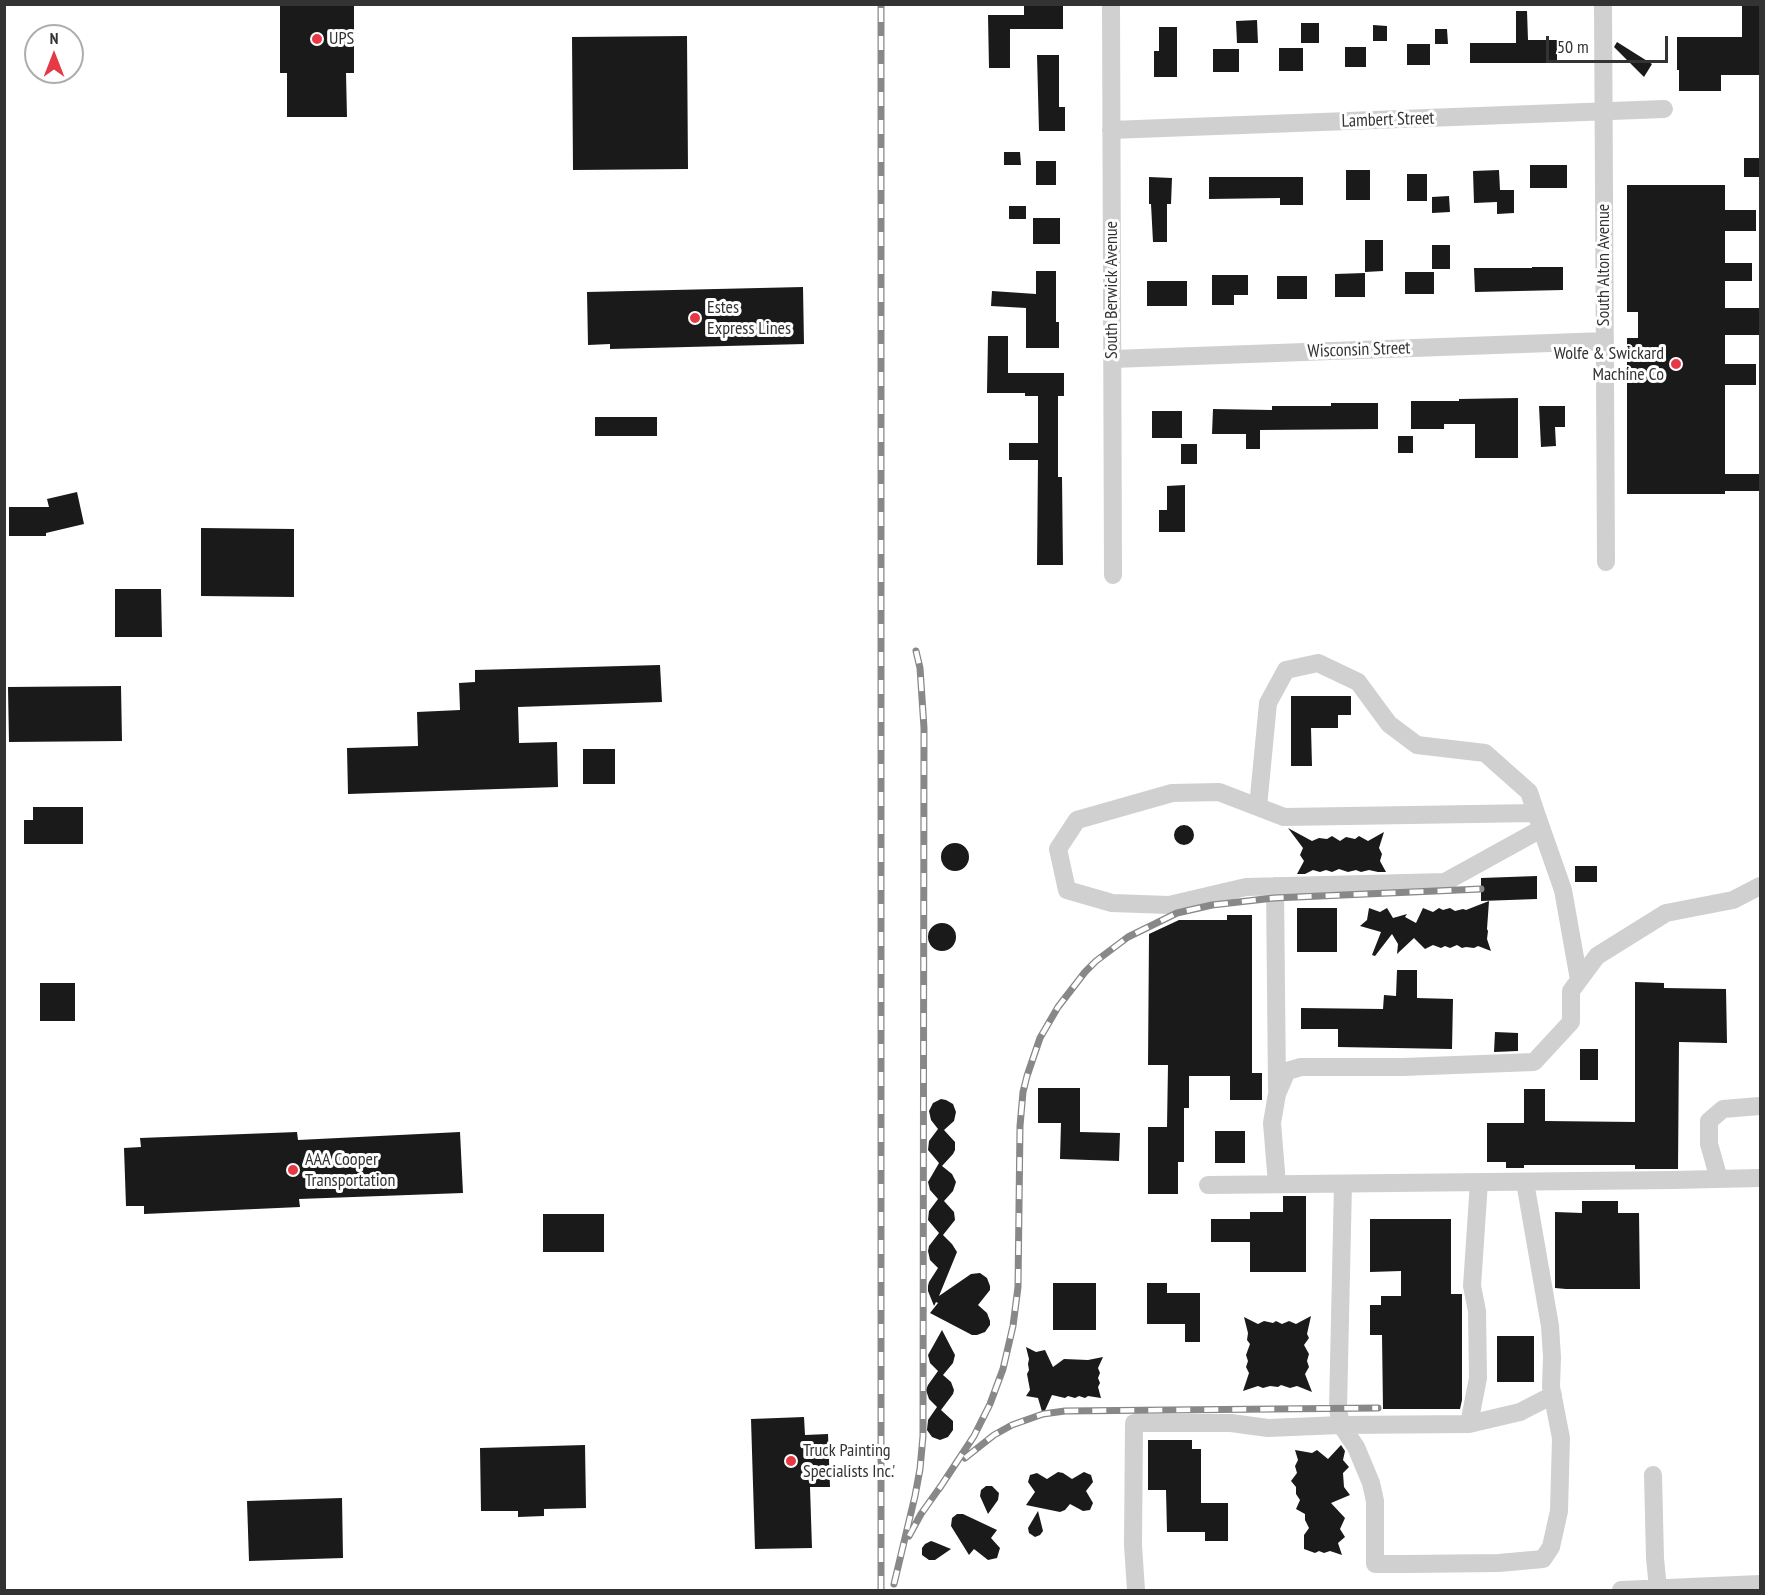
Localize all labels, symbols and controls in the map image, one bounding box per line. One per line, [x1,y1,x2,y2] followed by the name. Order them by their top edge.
[24,24,84,84] north arrow
[1549,24,1670,62] scale bar
[50,28,58,48] text: N
[329,28,354,50] place label: UPS
[310,32,324,46] marker: UPS
[1557,35,1589,58] text: 50 m
[1341,108,1435,132] street label: Lambert Street
[1593,204,1615,326] street label: South Alton Avenue
[1101,221,1123,359] street label: South Berwick Avenue
[707,297,791,340] place label: Estes Express Lines
[688,311,702,325] marker: Estes Express Lines
[1307,337,1411,363] street label: Wisconsin Street
[1554,343,1664,386] place label: Wolfe & Swickard Machine Co
[1669,357,1683,371] marker: Wolfe & Swickard Machine Co
[305,1149,395,1192] place label: AAA Cooper Transportation
[286,1163,300,1177] marker: AAA Cooper Transportation
[803,1440,895,1482] place label: Truck Painting Specialists Inc.'
[784,1454,798,1468] marker: Truck Painting Specialists Inc.'

